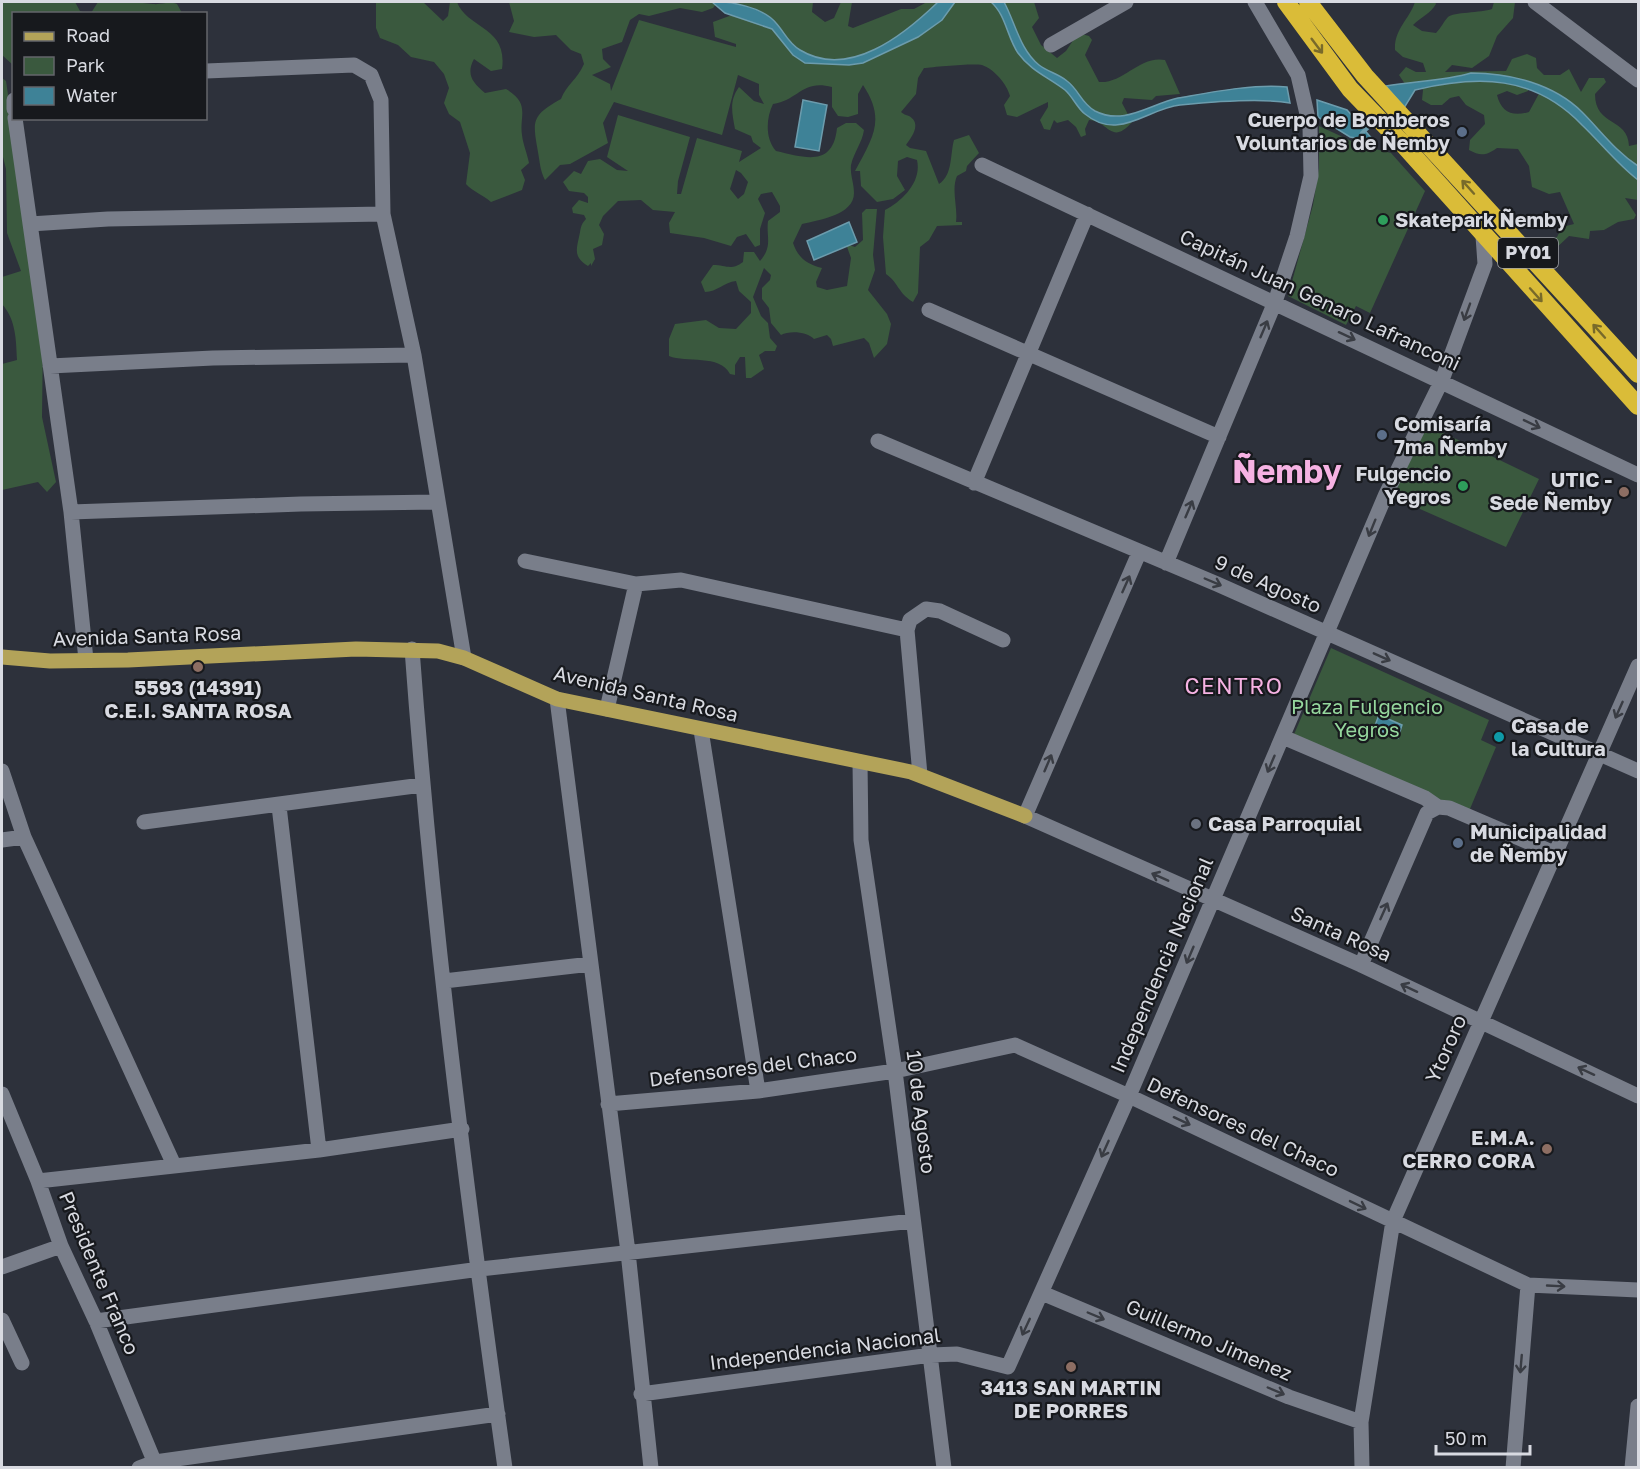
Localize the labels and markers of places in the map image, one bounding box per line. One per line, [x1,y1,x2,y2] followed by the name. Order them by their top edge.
[1236,107,1450,154] place label: Cuerpo de Bomberos Voluntarios de Ñemby
[1455,125,1469,139] marker: Cuerpo de Bomberos Voluntarios de Ñemby
[1395,207,1568,231] place label: Skatepark Ñemby
[1376,213,1390,227] marker: Skatepark Ñemby
[1394,411,1507,458] place label: Comisaría 7ma Ñemby
[1375,428,1389,442] marker: Comisaría 7ma Ñemby
[1355,461,1451,508] place label: Fulgencio Yegros
[1489,467,1612,514] place label: UTIC - Sede Ñemby
[1456,479,1470,493] marker: Fulgencio Yegros
[1617,485,1631,499] marker: UTIC - Sede Ñemby
[191,660,205,674] marker: 5593 (14391) C.E.I. SANTA ROSA
[104,675,292,722] place label: 5593 (14391) C.E.I. SANTA ROSA
[1511,713,1606,760] place label: Casa de la Cultura
[1492,730,1506,744] marker: Casa de la Cultura
[1208,811,1362,835] place label: Casa Parroquial
[1189,817,1203,831] marker: Casa Parroquial
[1470,819,1607,866] place label: Municipalidad de Ñemby
[1451,836,1465,850] marker: Municipalidad de Ñemby
[1402,1125,1535,1172] place label: E.M.A. CERRO CORA
[1540,1142,1554,1156] marker: E.M.A. CERRO CORA
[1064,1360,1078,1374] marker: 3413 SAN MARTIN DE PORRES
[981,1375,1161,1422] place label: 3413 SAN MARTIN DE PORRES

